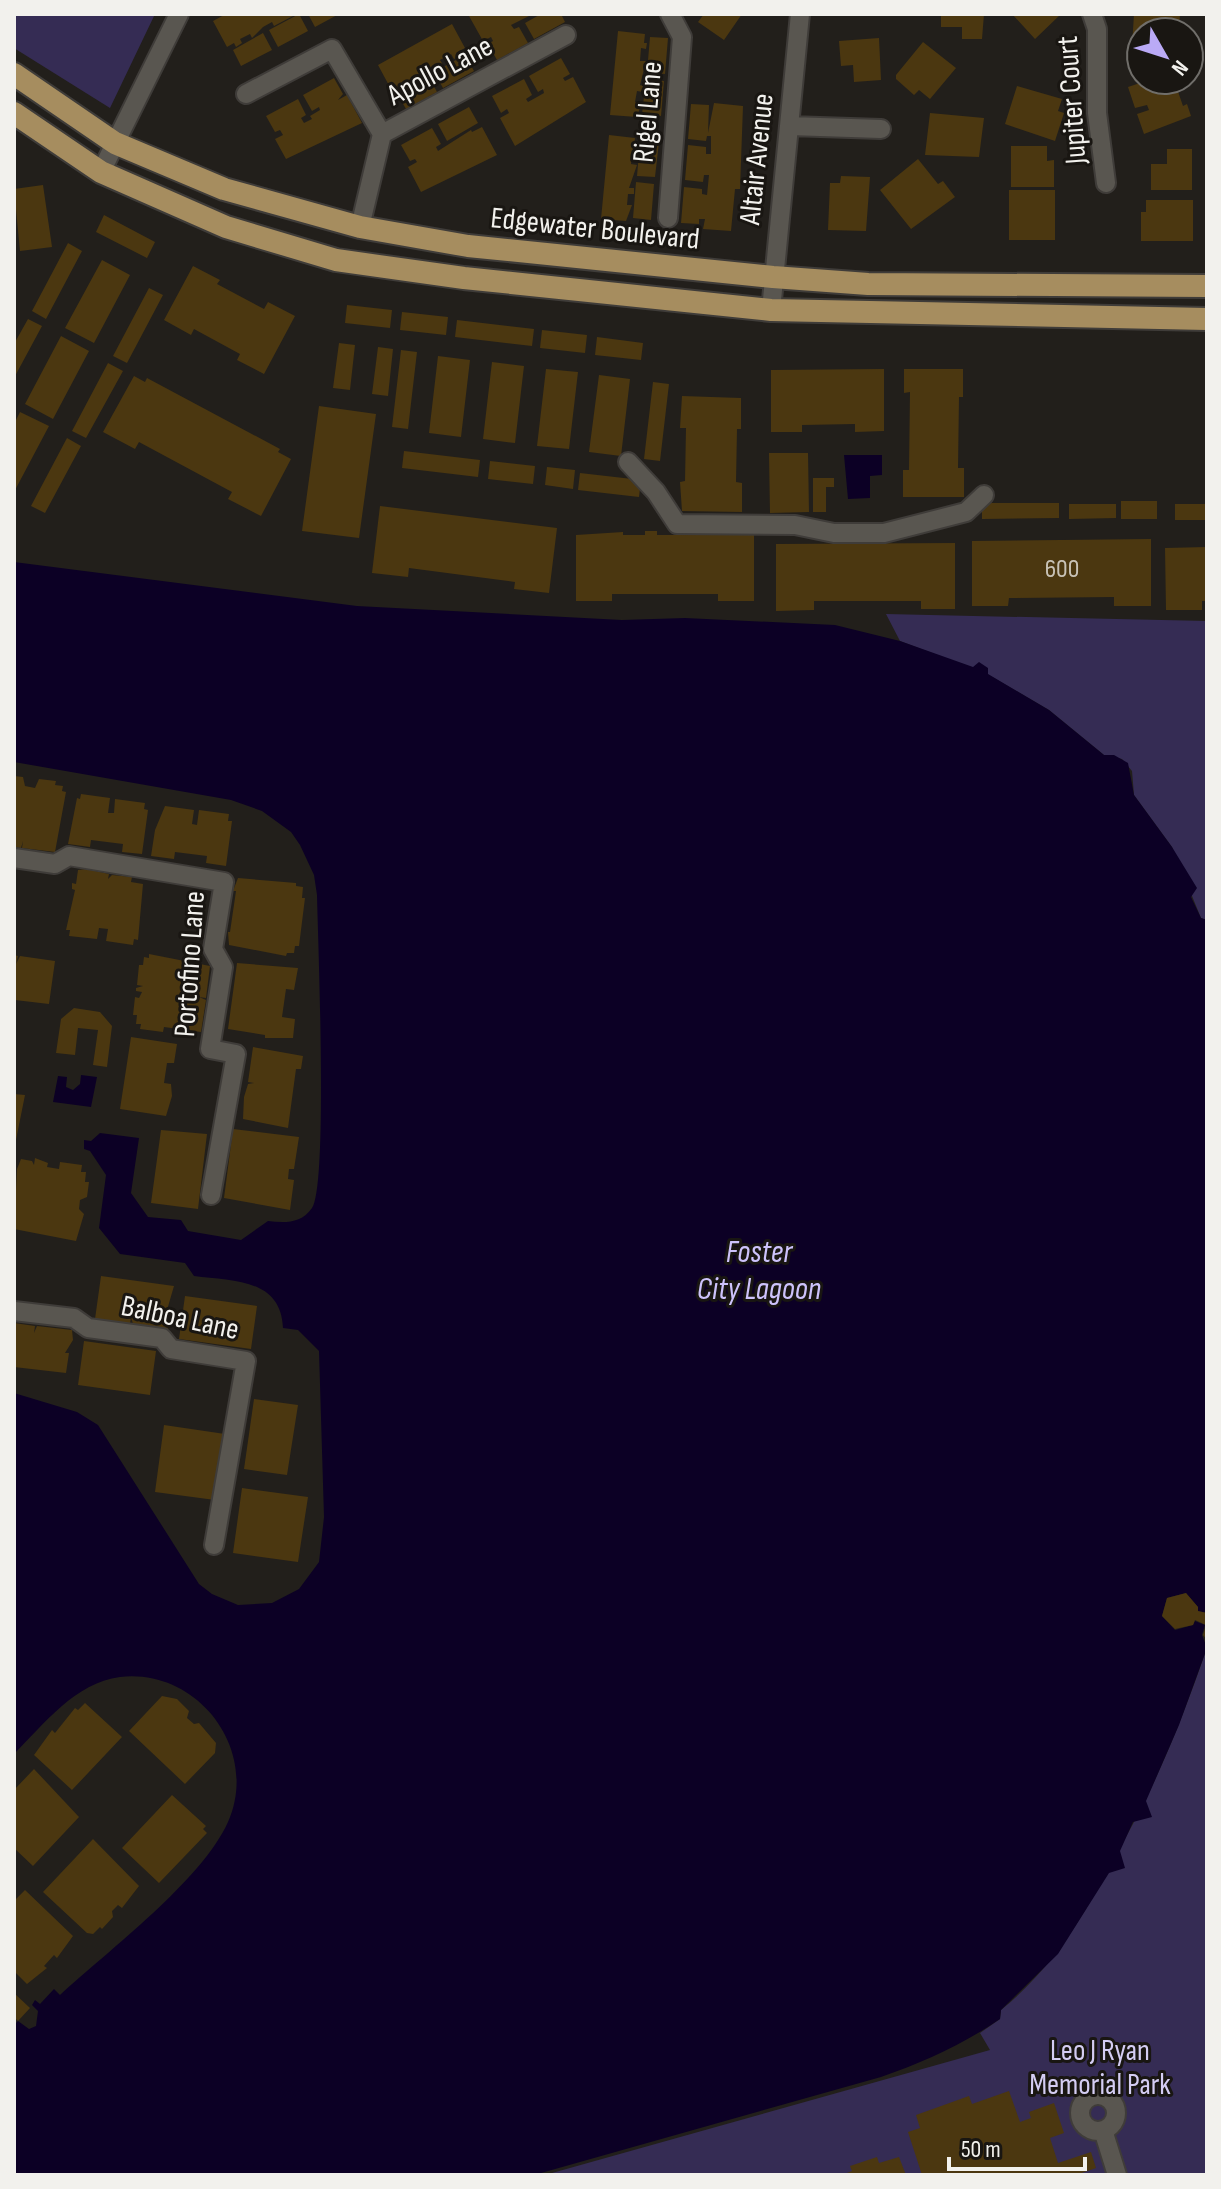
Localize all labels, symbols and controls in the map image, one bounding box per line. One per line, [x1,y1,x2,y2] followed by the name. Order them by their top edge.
[1125,16,1205,96] north arrow
[380,28,499,114] street label: Apollo Lane
[1050,35,1095,166] street label: Jupiter Court
[1165,55,1194,81] text: N
[626,60,670,164] street label: Rigel Lane
[732,92,782,227] street label: Altair Avenue
[489,200,701,258] street label: Edgewater Boulevard
[1045,554,1079,585] house number: 600
[167,890,213,1038] street label: Portofino Lane
[697,1233,821,1309] water label: Foster City Lagoon
[118,1288,242,1348] street label: Balboa Lane
[1029,2033,1171,2103] park label: Leo J Ryan Memorial Park
[949,2121,1085,2171] scale bar
[961,2135,1001,2164] text: 50 m

